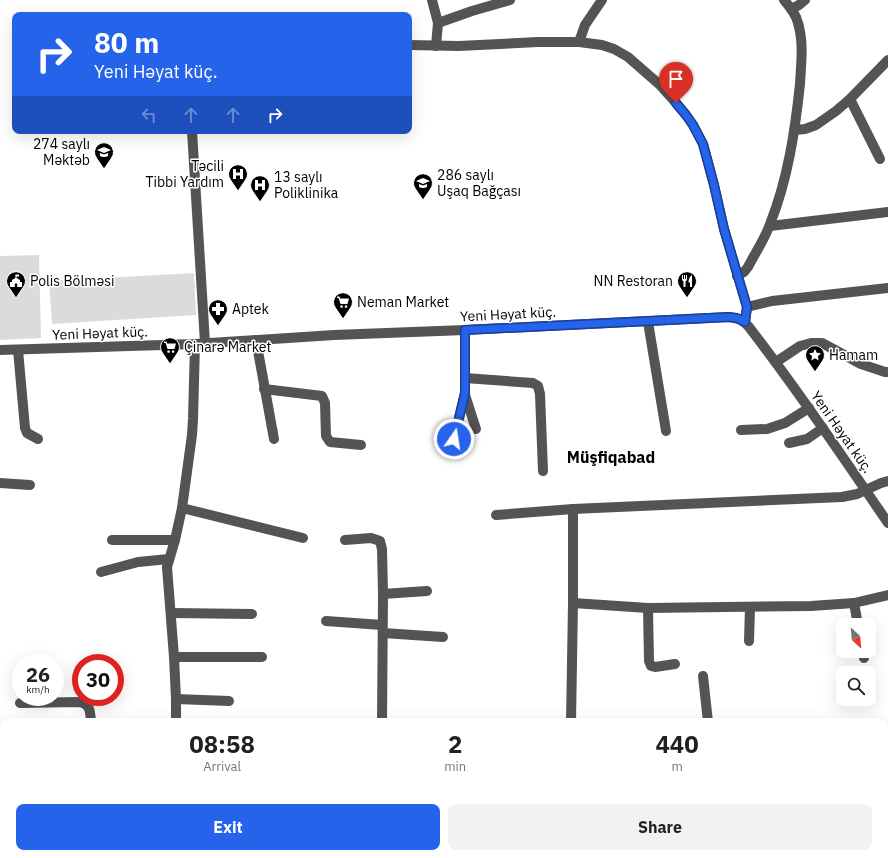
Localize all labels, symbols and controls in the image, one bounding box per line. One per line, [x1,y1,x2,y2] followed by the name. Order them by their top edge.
[94,24,159,61] text: 80 m
[28,28,80,80] icon: right
[94,60,218,83] text: Yeni Həyat küç.
[659,62,693,103] pin
[665,68,687,90] icon: arrive
[138,104,160,126] icon: left
[180,104,202,126] icon: ahead
[222,104,244,126] icon: ahead
[264,104,286,126] icon: right
[33,135,90,169] place label: 274 saylı Məktəb
[93,141,115,169] school or university icon: 274 saylı Məktəb
[145,157,224,191] place label: Təcili Tibbi Yardım
[227,163,249,191] hospital icon: Təcili Tibbi Yardım
[437,166,521,200] place label: 286 saylı Uşaq Bağçası
[274,168,339,202] place label: 13 saylı Poliklinika
[412,172,434,200] school or university icon: 286 saylı Uşaq Bağçası
[249,174,271,202] hospital icon: 13 saylı Poliklinika
[5,270,27,298] public building icon: Polis Bölməsi
[676,270,698,298] restaurant icon: NN Restoran
[30,272,115,290] place label: Polis Bölməsi
[594,272,673,290] place label: NN Restoran
[332,291,354,319] supermarket icon: Neman Market
[357,293,449,311] place label: Neman Market
[207,298,229,326] pharmacy icon: Aptek
[232,300,270,318] place label: Aptek
[460,302,556,326] street label: Yeni Həyat küç.
[52,322,148,344] street label: Yeni Həyat küç.
[159,336,181,364] supermarket icon: Çinarə Market
[184,338,271,356] place label: Çinarə Market
[804,344,826,372] place icon: Hamam
[829,346,878,364] place label: Hamam
[807,387,877,477] street label: Yeni Həyat küç.
[433,418,475,460] position arrow
[567,447,655,467] district label: Müşfiqabad
[836,618,876,658] north arrow
[836,618,876,706] map controls
[72,654,124,706] speed limit sign: 30
[26,661,50,688] text: 26
[836,666,876,706] button: search
[26,683,50,696] text: km/h
[189,728,255,760] text: 08:58
[448,728,462,760] text: 2
[655,728,699,760] text: 440
[203,758,241,775] text: Arrival
[444,758,466,775] text: min
[671,758,683,775] text: m
[16,804,440,850] button: Exit
[448,804,872,850] button: Share

